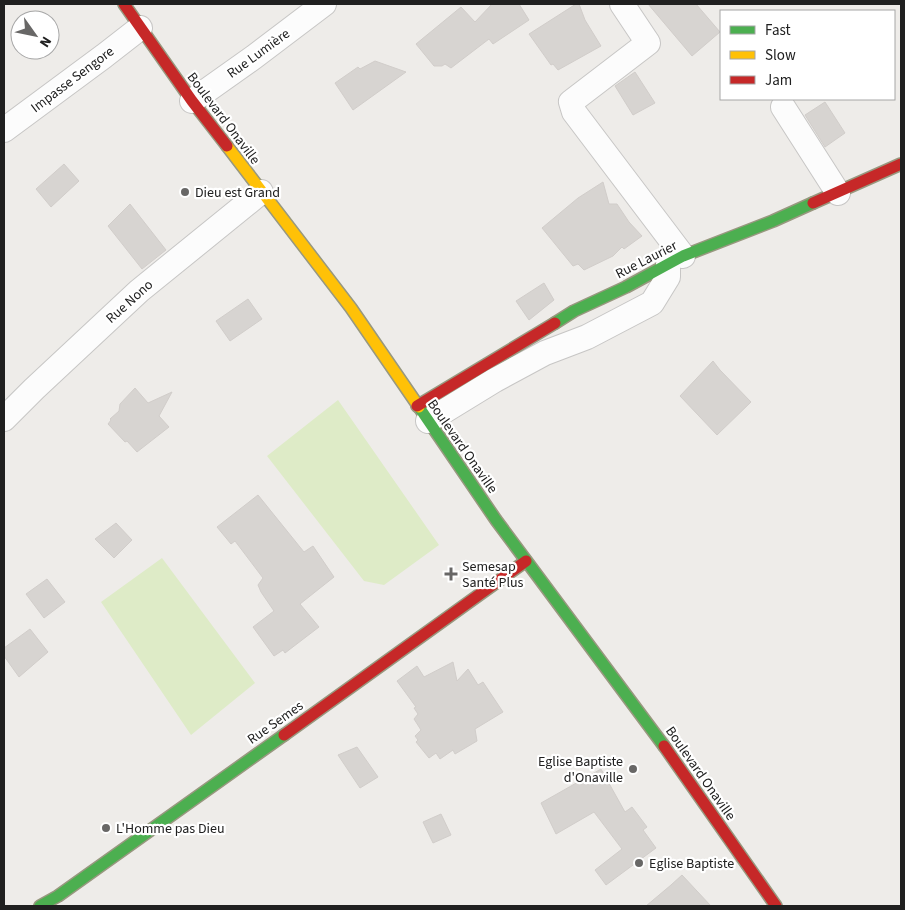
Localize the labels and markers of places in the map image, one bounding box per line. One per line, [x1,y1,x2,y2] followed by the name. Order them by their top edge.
[195,183,280,203] place label: Dieu est Grand
[179,186,191,198] marker: Dieu est Grand
[462,557,524,593] place label: Semesap Santé Plus
[444,567,458,581] marker: Semesap Santé Plus
[538,752,623,788] place label: Eglise Baptiste d'Onaville
[627,763,639,775] marker: Eglise Baptiste d'Onaville
[116,819,225,839] place label: L'Homme pas Dieu
[100,822,112,834] marker: L'Homme pas Dieu
[649,854,734,874] place label: Eglise Baptiste
[633,857,645,869] marker: Eglise Baptiste

